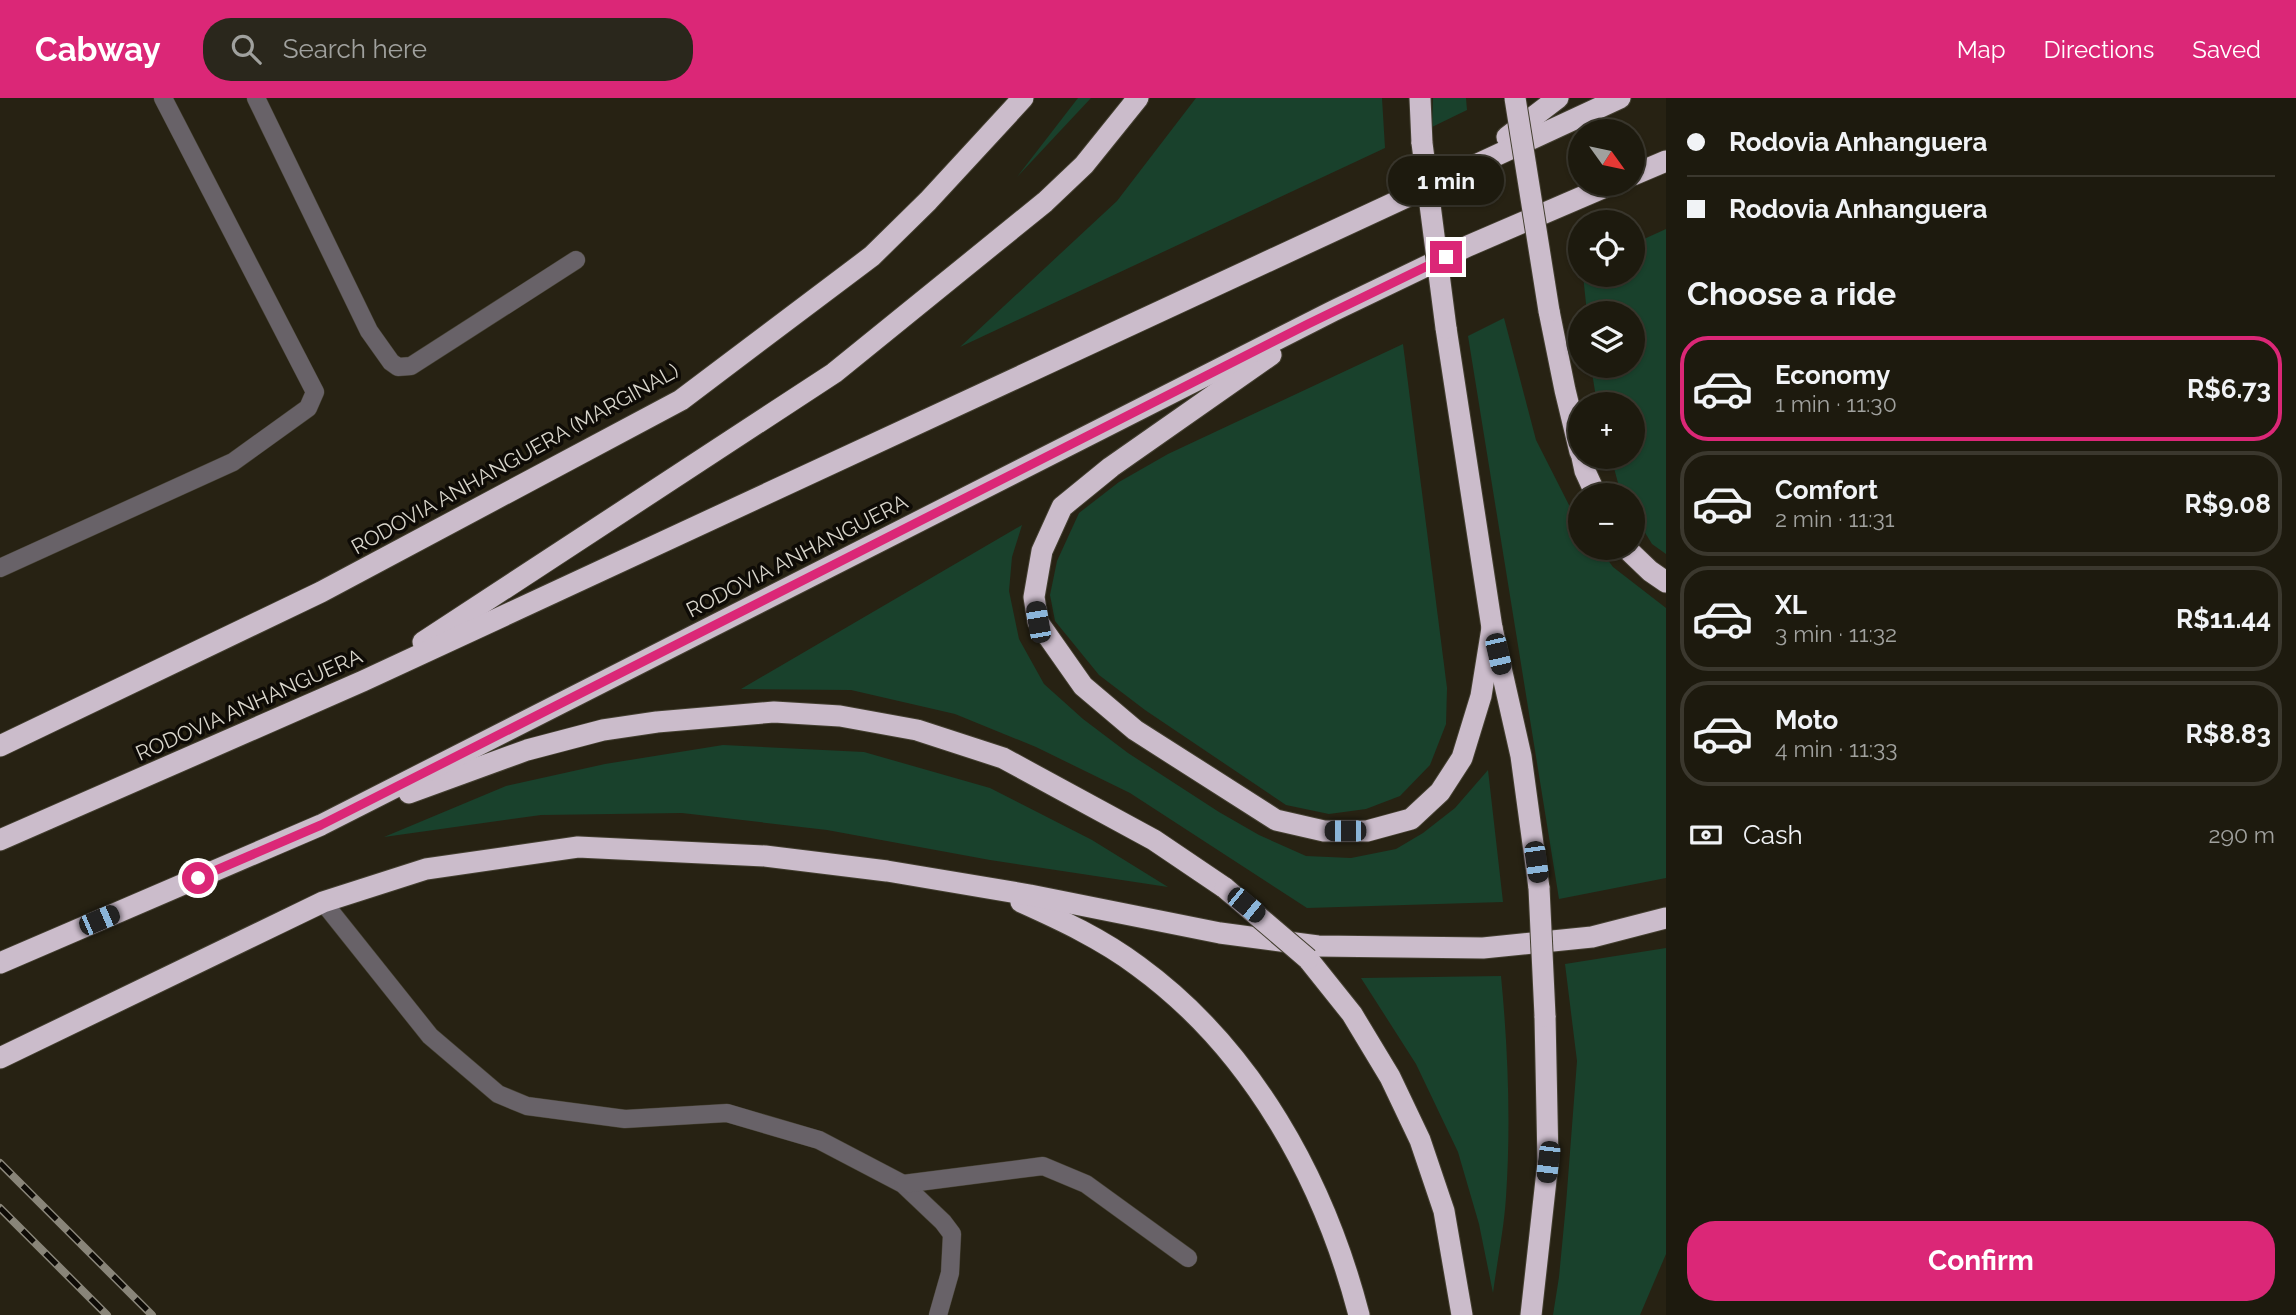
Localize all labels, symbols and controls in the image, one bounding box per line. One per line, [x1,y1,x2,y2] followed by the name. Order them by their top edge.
[203,18,693,81] search box
[35,30,161,69] text: Cabway
[227,30,265,68] icon: search
[283,34,427,64] text: Search here
[1957,35,2006,64] text: Map
[2044,35,2154,64] text: Directions
[2192,35,2261,64] text: Saved
[1568,119,1645,196] north arrow
[1568,119,1645,560] map controls
[1729,127,1988,157] text: Rodovia Anhanguera
[1388,156,1504,204] callout: 1 min
[1417,167,1475,194] text: 1 min
[1729,194,1988,224] text: Rodovia Anhanguera
[1568,210,1645,287] button: locate
[1430,241,1462,273] route end
[1687,275,1896,312] text: Choose a ride
[1568,301,1645,378] button: layers
[1691,357,1754,420] icon: car
[347,358,683,559] street label: RODOVIA ANHANGUERA (MARGINAL)
[1775,360,1890,390] text: Economy
[2187,374,2271,404] text: R$6.73
[1775,390,1897,417] text: 1 min · 11:30
[1568,392,1645,469] button: +
[1691,472,1754,535] icon: car
[1775,475,1878,505] text: Comfort
[1568,483,1645,560] button: −
[682,489,912,622] street label: RODOVIA ANHANGUERA
[2184,489,2271,519] text: R$9.08
[1775,505,1895,532] text: 2 min · 11:31
[1691,587,1754,650] icon: car
[1775,590,1807,620] text: XL
[1025,599,1052,645] car
[2176,604,2271,634] text: R$11.44
[1775,620,1897,647] text: 3 min · 11:32
[1484,631,1513,677] car
[132,643,366,766] street label: RODOVIA ANHANGUERA
[1691,702,1754,765] icon: car
[1775,705,1838,735] text: Moto
[2185,719,2271,749] text: R$8.83
[1775,735,1898,762] text: 4 min · 11:33
[1687,816,1725,854] icon: cash
[1743,820,1803,850] text: Cash
[1325,821,1367,842] car
[2208,821,2275,848] text: 290 m
[1523,840,1550,884] car
[182,862,214,894] route start
[1224,884,1269,926] car
[76,902,123,938] car
[1536,1140,1561,1184] car
[1687,1221,2275,1301] button: Confirm

